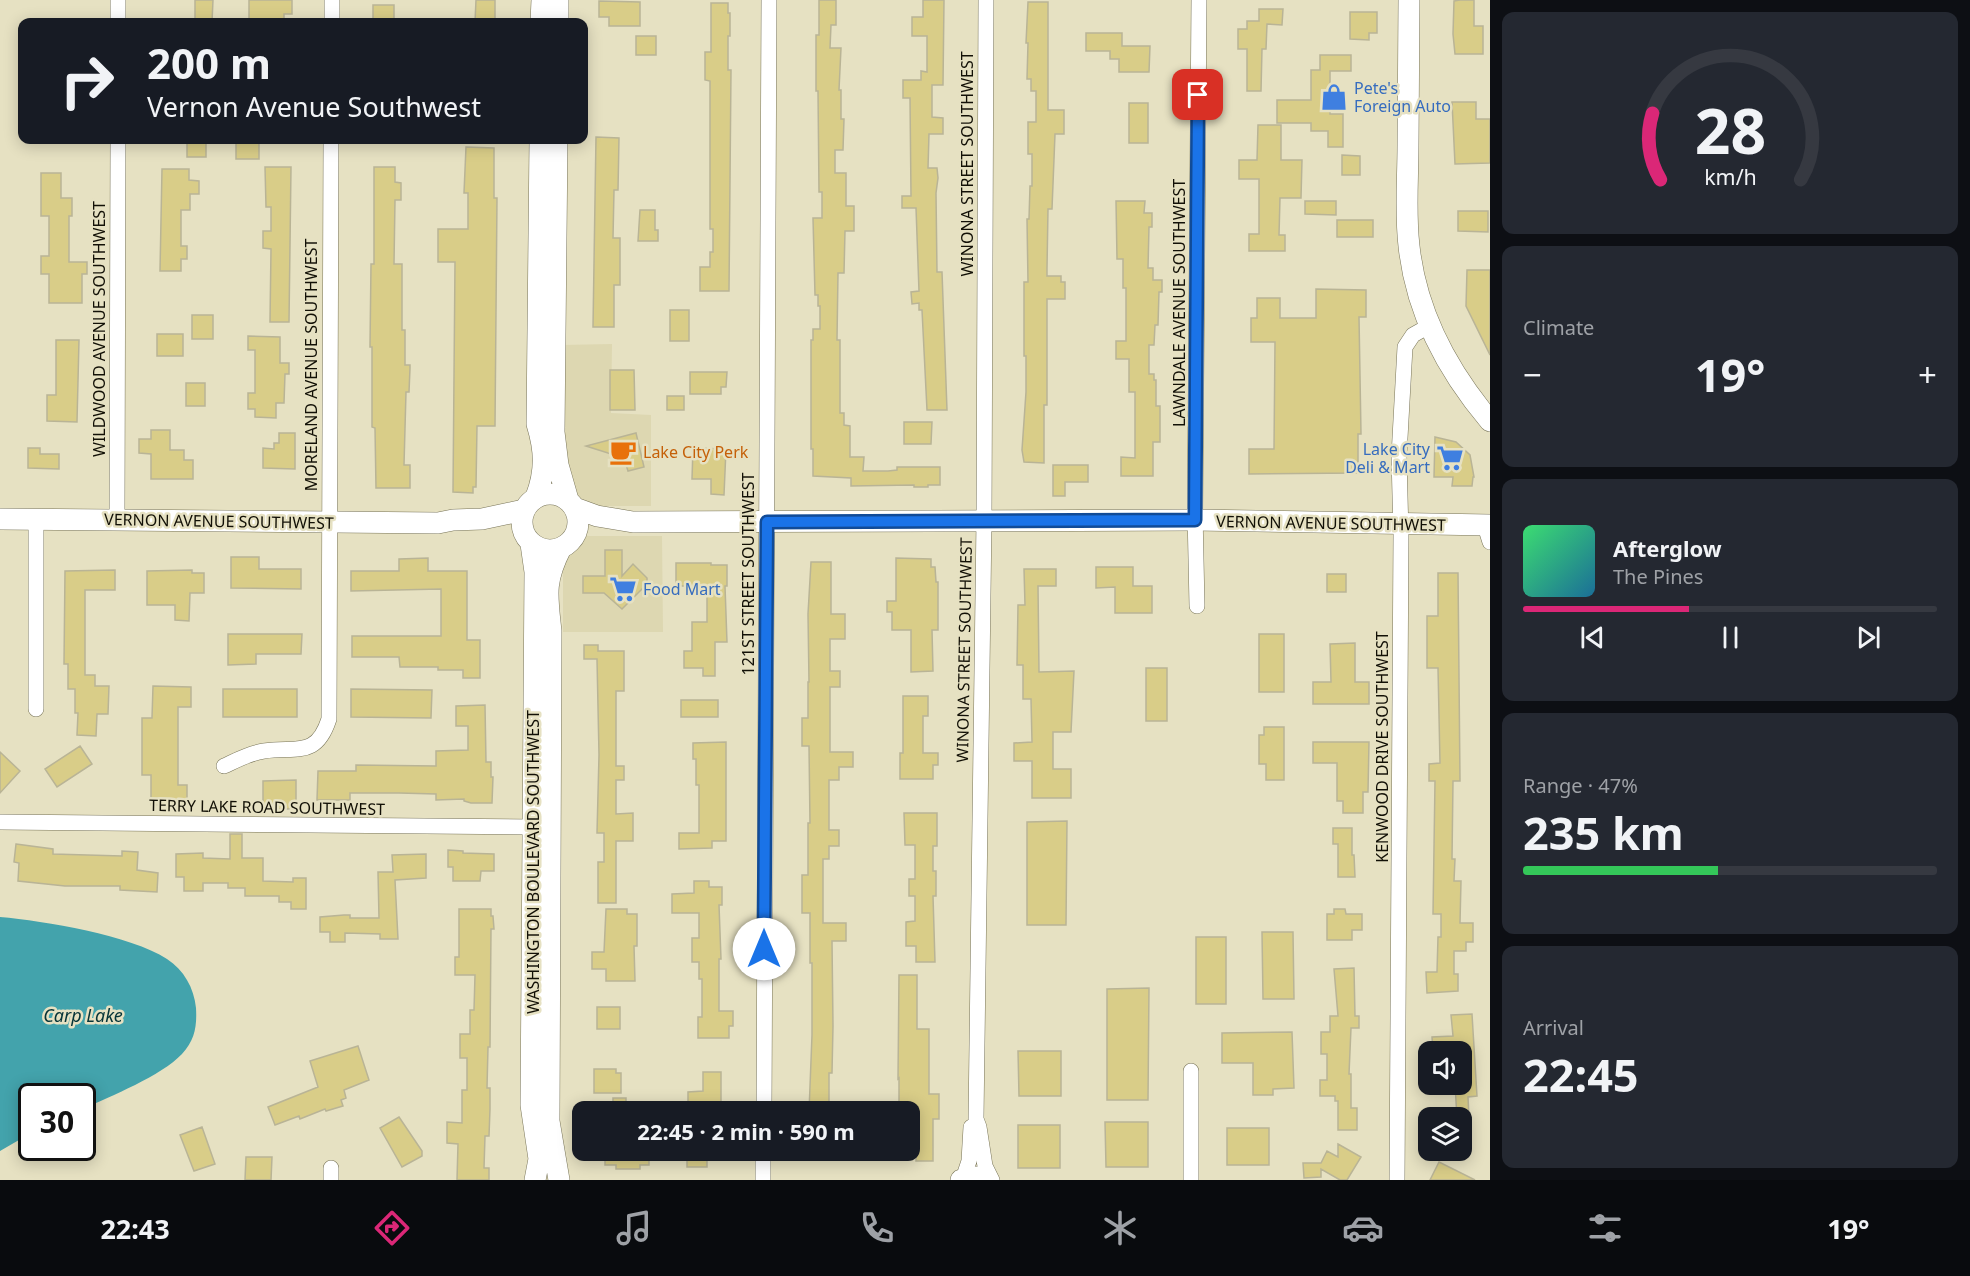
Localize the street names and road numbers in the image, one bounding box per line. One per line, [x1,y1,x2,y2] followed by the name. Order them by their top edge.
[956,51,978,277] street label: WINONA STREET SOUTHWEST
[1168,179,1190,427] street label: LAWNDALE AVENUE SOUTHWEST
[88,201,110,457] street label: WILDWOOD AVENUE SOUTHWEST
[300,239,322,491] street label: MORELAND AVENUE SOUTHWEST
[737,472,759,675] street label: 121ST STREET SOUTHWEST
[104,508,334,534] street label: VERNON AVENUE SOUTHWEST
[1216,510,1446,536] street label: VERNON AVENUE SOUTHWEST
[951,537,977,763] street label: WINONA STREET SOUTHWEST
[1371,631,1393,863] street label: KENWOOD DRIVE SOUTHWEST
[522,710,544,1014] street label: WASHINGTON BOULEVARD SOUTHWEST
[149,794,385,820] street label: TERRY LAKE ROAD SOUTHWEST

